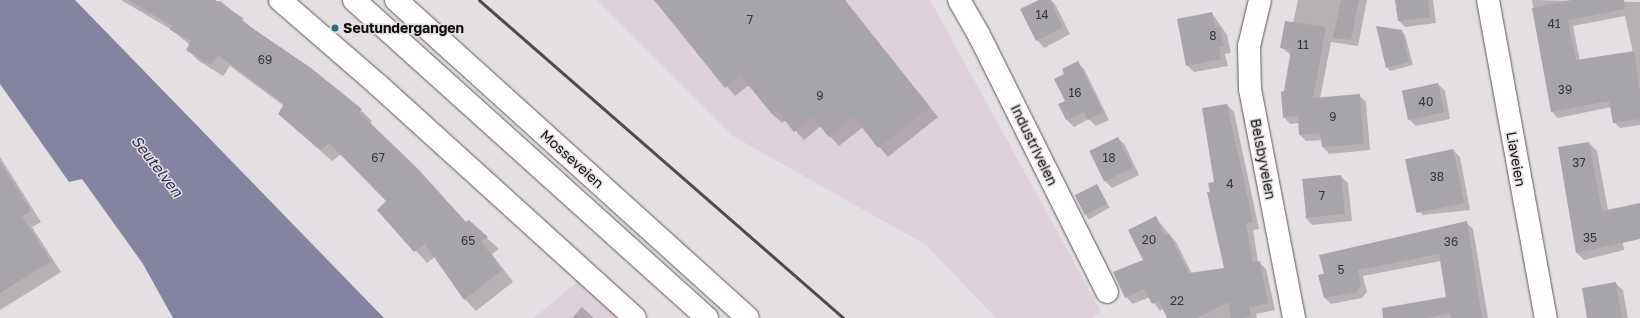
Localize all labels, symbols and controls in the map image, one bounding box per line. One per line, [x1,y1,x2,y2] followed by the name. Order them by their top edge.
[1035,8,1049,22] house number: 14
[747,13,753,27] house number: 7
[1547,17,1561,31] house number: 41
[343,20,464,36] place label: Seutundergangen
[330,23,340,33] marker: Seutundergangen
[1209,29,1217,43] house number: 8
[1297,38,1309,52] house number: 11
[258,53,272,67] house number: 69
[1558,83,1572,97] house number: 39
[1068,86,1082,100] house number: 16
[816,89,824,103] house number: 9
[1419,95,1433,109] house number: 40
[1007,102,1061,188] street label: Industriveien
[1329,110,1337,124] house number: 9
[1247,117,1279,201] street label: Belsbyveien
[537,126,607,192] street label: Mosseveien
[1503,130,1529,188] street label: Liaveien
[128,132,186,200] water label: Seutelven
[371,151,385,165] house number: 67
[1102,151,1116,165] house number: 18
[1572,156,1586,170] house number: 37
[1430,170,1444,184] house number: 38
[1226,177,1234,191] house number: 4
[1319,189,1325,203] house number: 7
[1583,231,1597,245] house number: 35
[1142,233,1156,247] house number: 20
[461,234,475,248] house number: 65
[1444,235,1458,249] house number: 36
[1338,263,1344,277] house number: 5
[1170,294,1184,308] house number: 22

